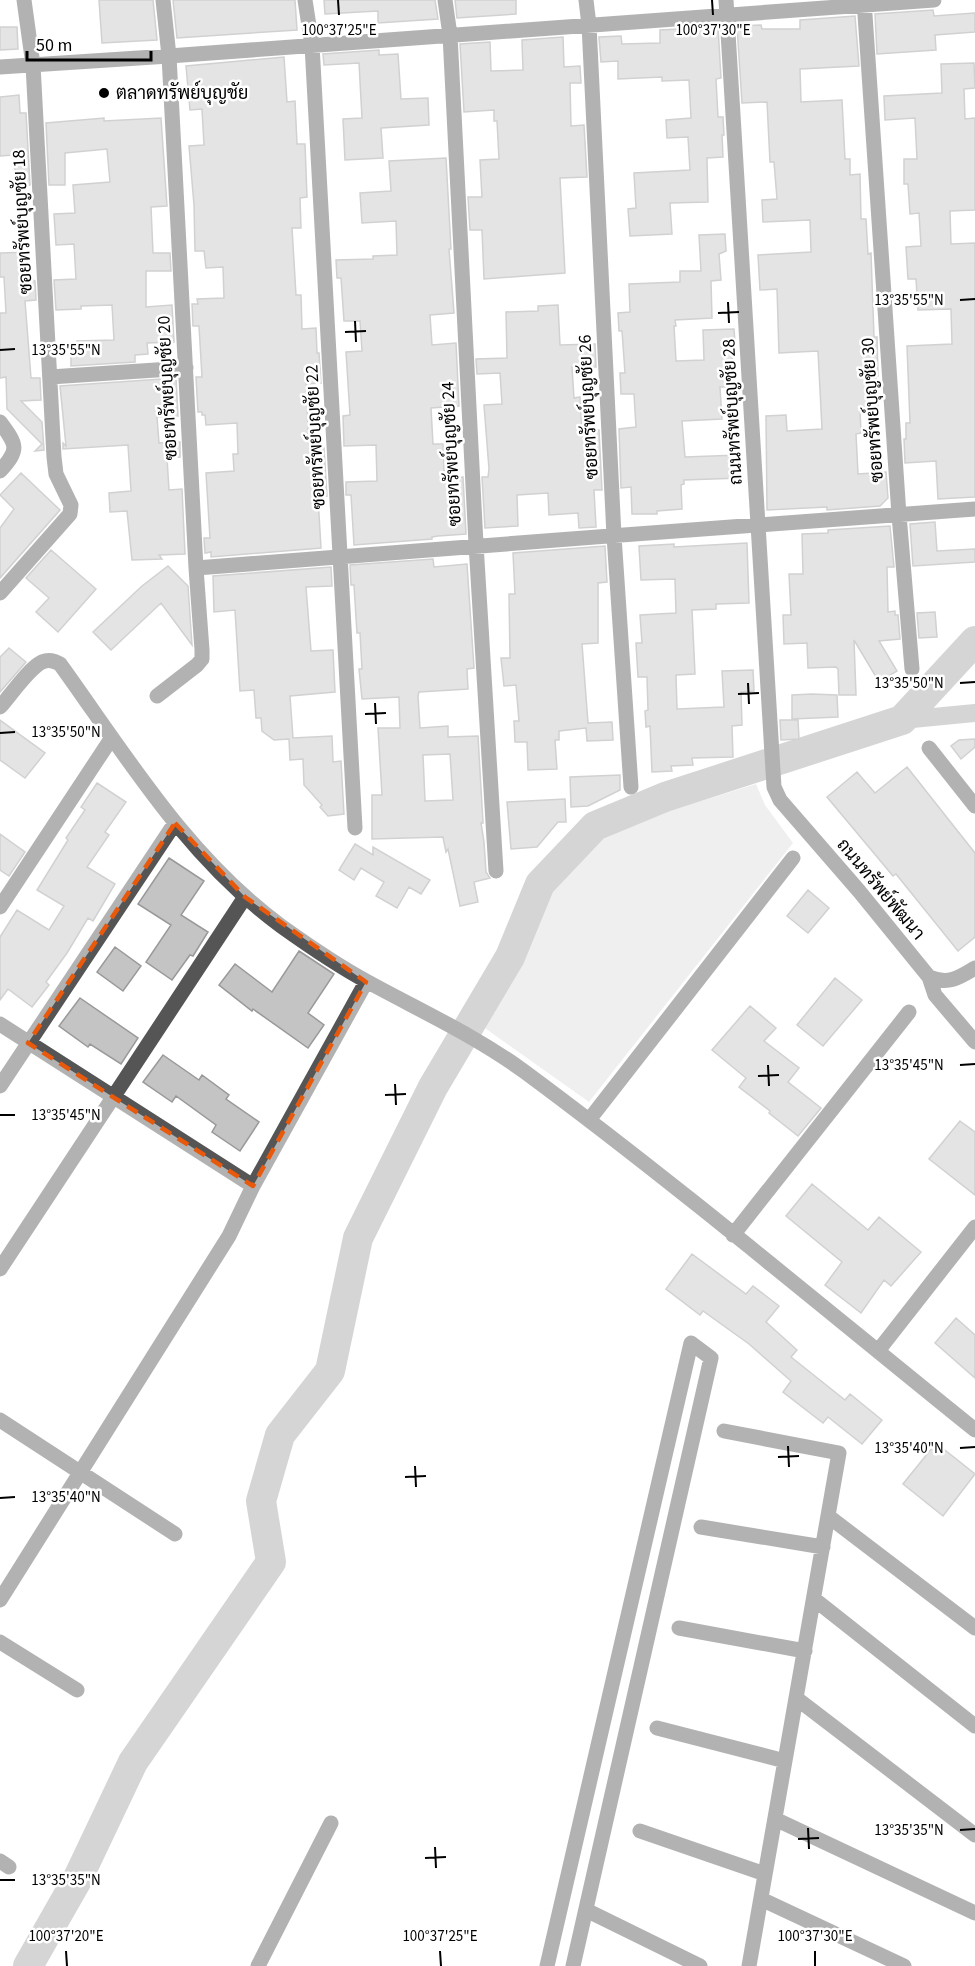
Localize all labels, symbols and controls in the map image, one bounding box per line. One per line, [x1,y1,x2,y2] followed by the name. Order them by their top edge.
[301,20,377,41] text: 100°37'25"E
[675,20,751,41] text: 100°37'30"E
[27,24,152,62] scale bar
[36,33,72,58] text: 50 m
[116,80,248,106] place label: ตลาดทรัพย์บุญชัย
[97,86,111,100] marker: ตลาดทรัพย์บุญชัย
[5,149,39,295] street label: ซอยทรัพย์บุญชัย 18
[874,290,944,311] text: 13°35'55"N
[150,315,184,461] street label: ซอยทรัพย์บุญชัย 20
[571,334,605,480] street label: ซอยทรัพย์บุญชัย 26
[854,337,890,483] street label: ซอยทรัพย์บุญชัย 30
[715,338,749,486] street label: ถนนทรัพย์บุญชัย 28
[31,340,101,361] text: 13°35'55"N
[298,364,332,510] street label: ซอยทรัพย์บุญชัย 22
[434,381,468,527] street label: ซอยทรัพย์บุญชัย 24
[874,673,944,694] text: 13°35'50"N
[31,722,101,743] text: 13°35'50"N
[831,833,931,945] street label: ถนนทรัพย์พัฒนา
[874,1055,944,1076] text: 13°35'45"N
[31,1105,101,1126] text: 13°35'45"N
[874,1438,944,1459] text: 13°35'40"N
[31,1487,101,1508] text: 13°35'40"N
[874,1820,944,1841] text: 13°35'35"N
[31,1870,101,1891] text: 13°35'35"N
[28,1926,104,1947] text: 100°37'20"E
[402,1926,478,1947] text: 100°37'25"E
[777,1926,853,1947] text: 100°37'30"E

